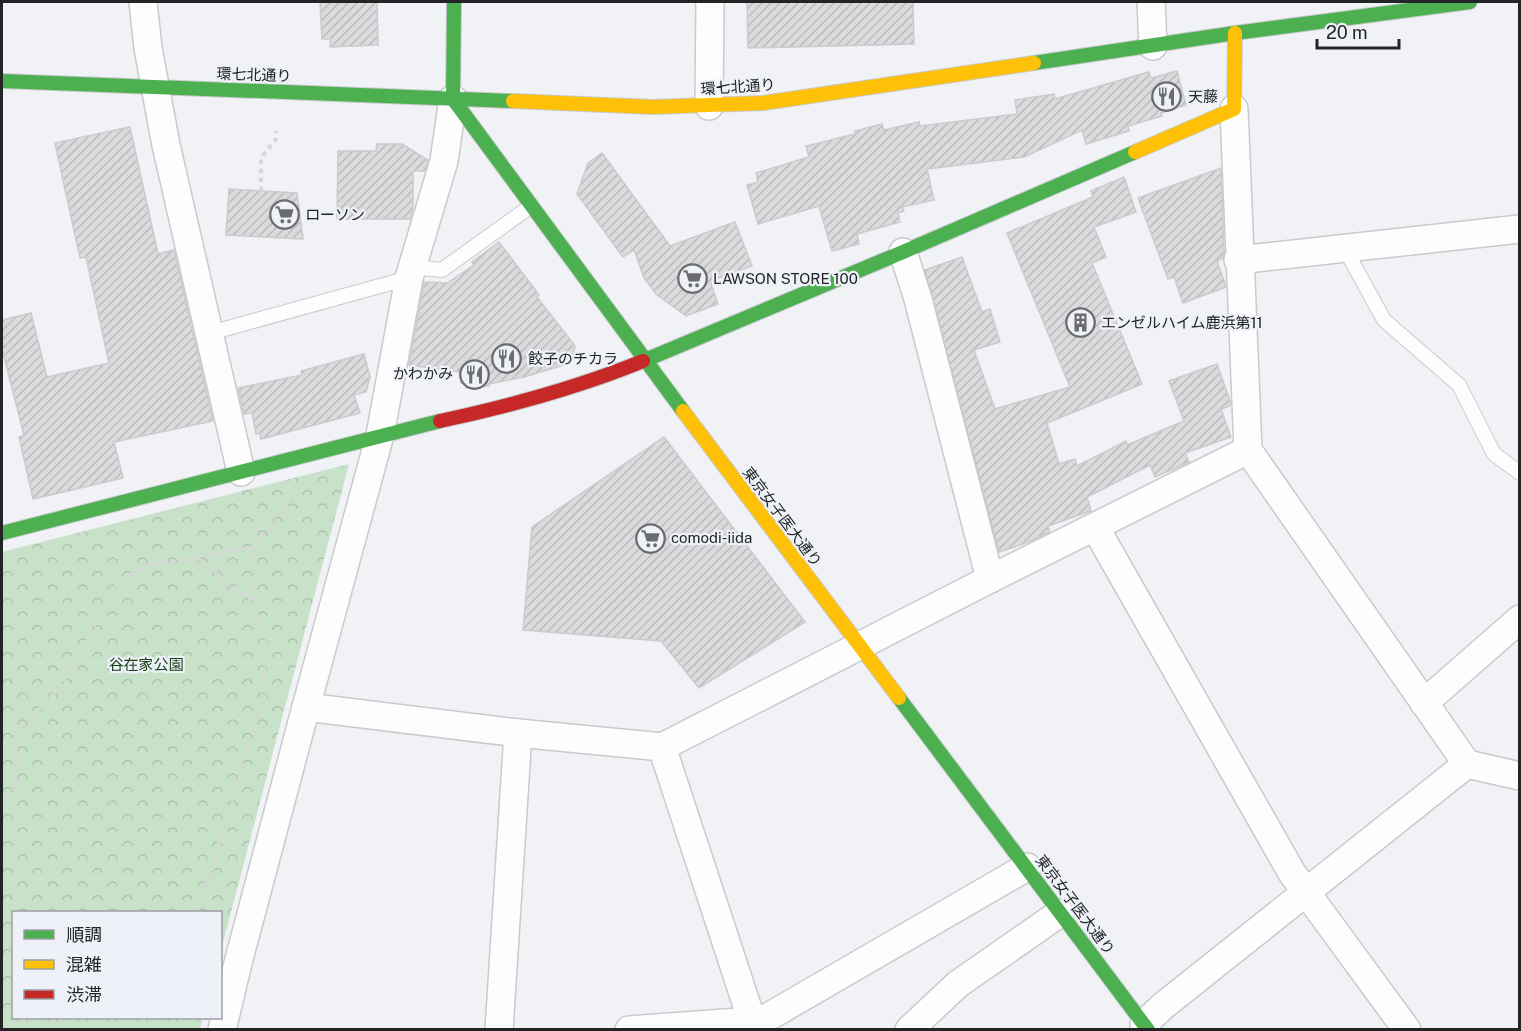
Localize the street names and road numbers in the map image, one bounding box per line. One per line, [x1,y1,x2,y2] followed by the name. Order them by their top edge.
[216,65,292,84] street label: 環七北通り
[700,75,776,98] street label: 環七北通り
[739,464,825,570] street label: 東京女子医大通り
[1032,852,1118,958] street label: 東京女子医大通り

